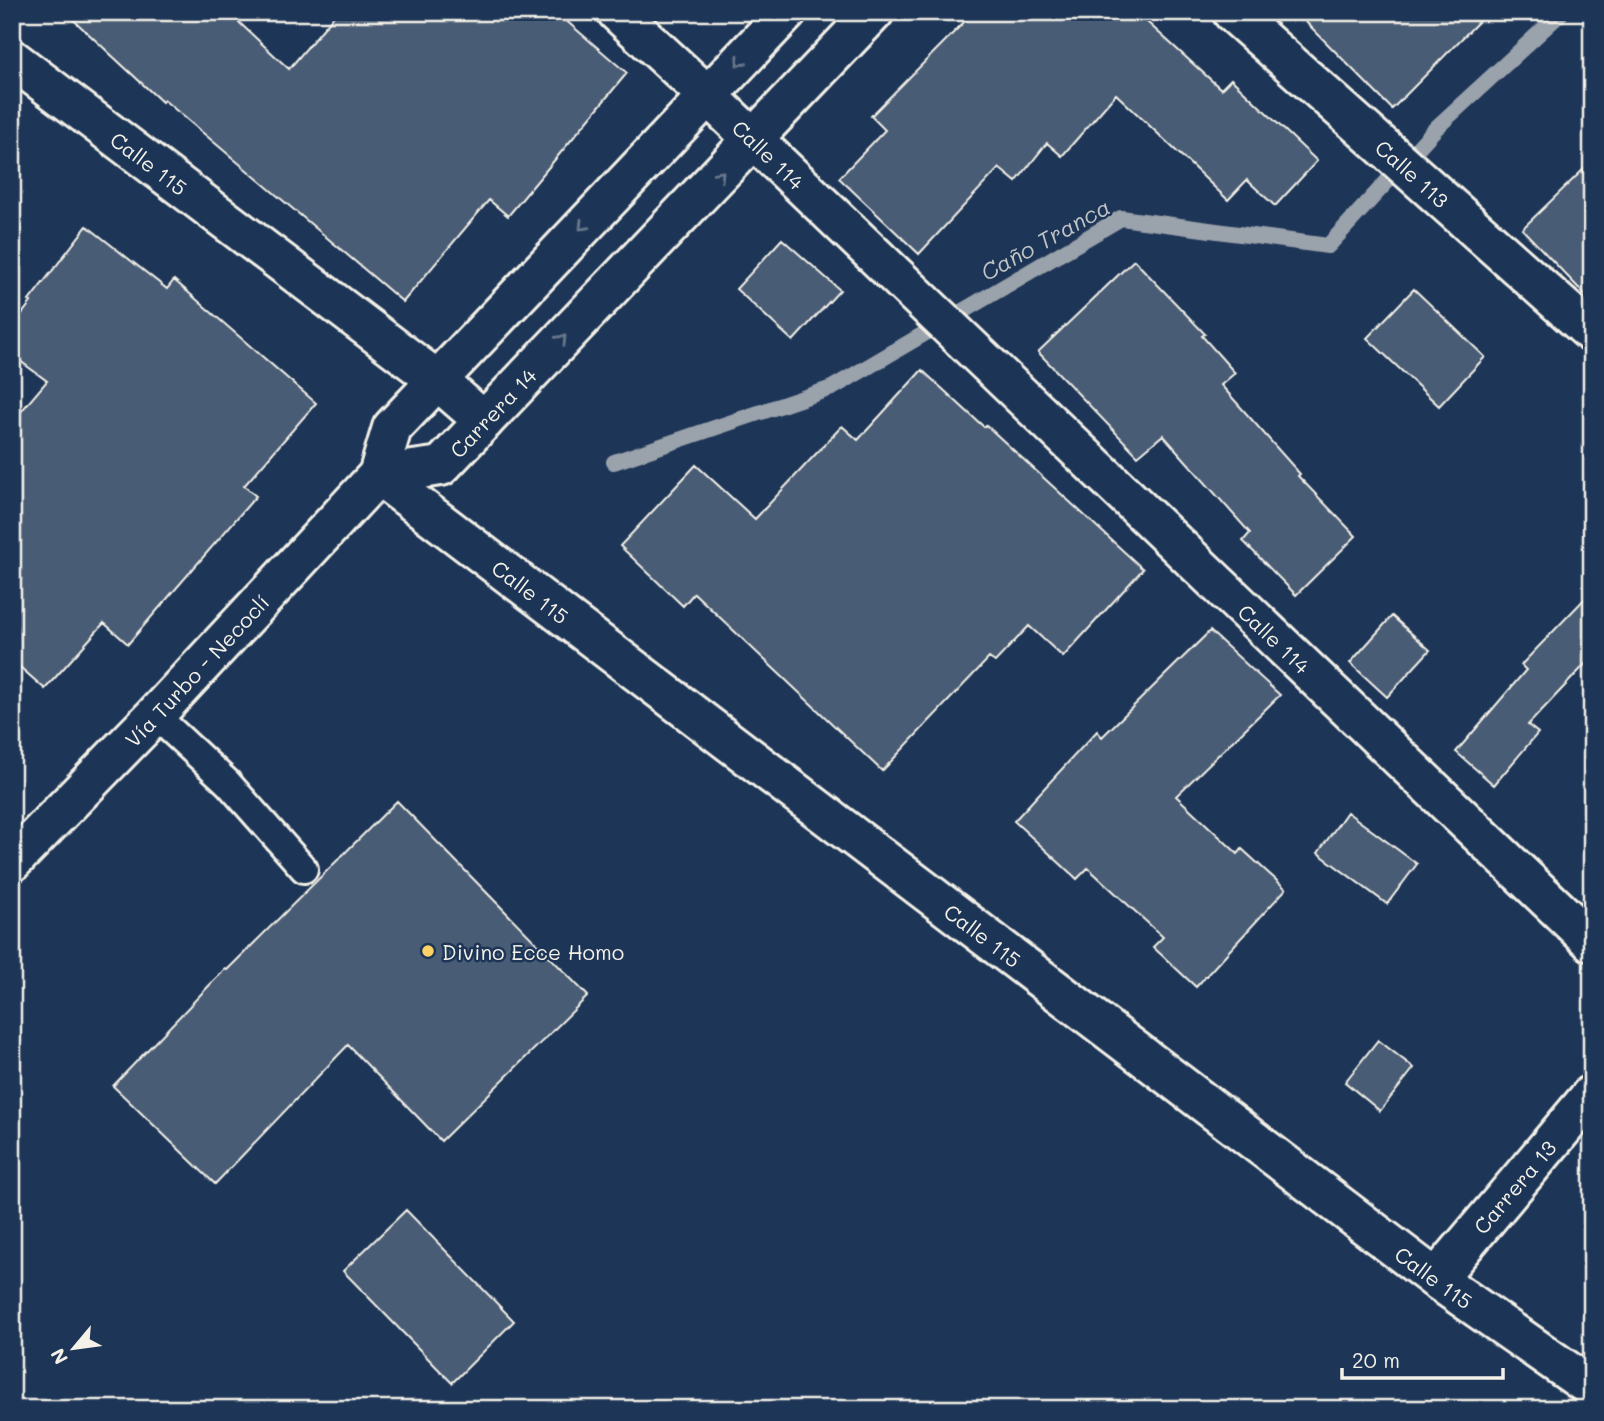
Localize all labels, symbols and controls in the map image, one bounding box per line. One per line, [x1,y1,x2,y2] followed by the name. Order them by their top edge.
[736,54,749,67] one-way arrow
[727,113,811,195] street label: Calle 114
[105,125,193,200] street label: Calle 115
[1370,133,1455,213] street label: Calle 113
[711,170,724,183] one-way arrow
[975,191,1115,287] water label: Caño Tranca
[579,218,592,231] one-way arrow
[554,334,567,347] one-way arrow
[443,361,542,463] street label: Carrera 14
[487,553,575,629] street label: Calle 115
[118,588,274,752] street label: Vía Turbo - Necoclí
[1233,597,1317,679] street label: Calle 114
[939,897,1027,973] street label: Calle 115
[442,938,624,965] place label: Divino Ecce Homo
[420,943,436,959] marker: Divino Ecce Homo
[1467,1134,1561,1239] street label: Carrera 13
[1390,1239,1478,1314] street label: Calle 115
[38,1312,108,1382] north arrow
[1342,1337,1502,1381] scale bar
[44,1344,73,1369] text: N
[1352,1346,1400,1373] text: 20 m

